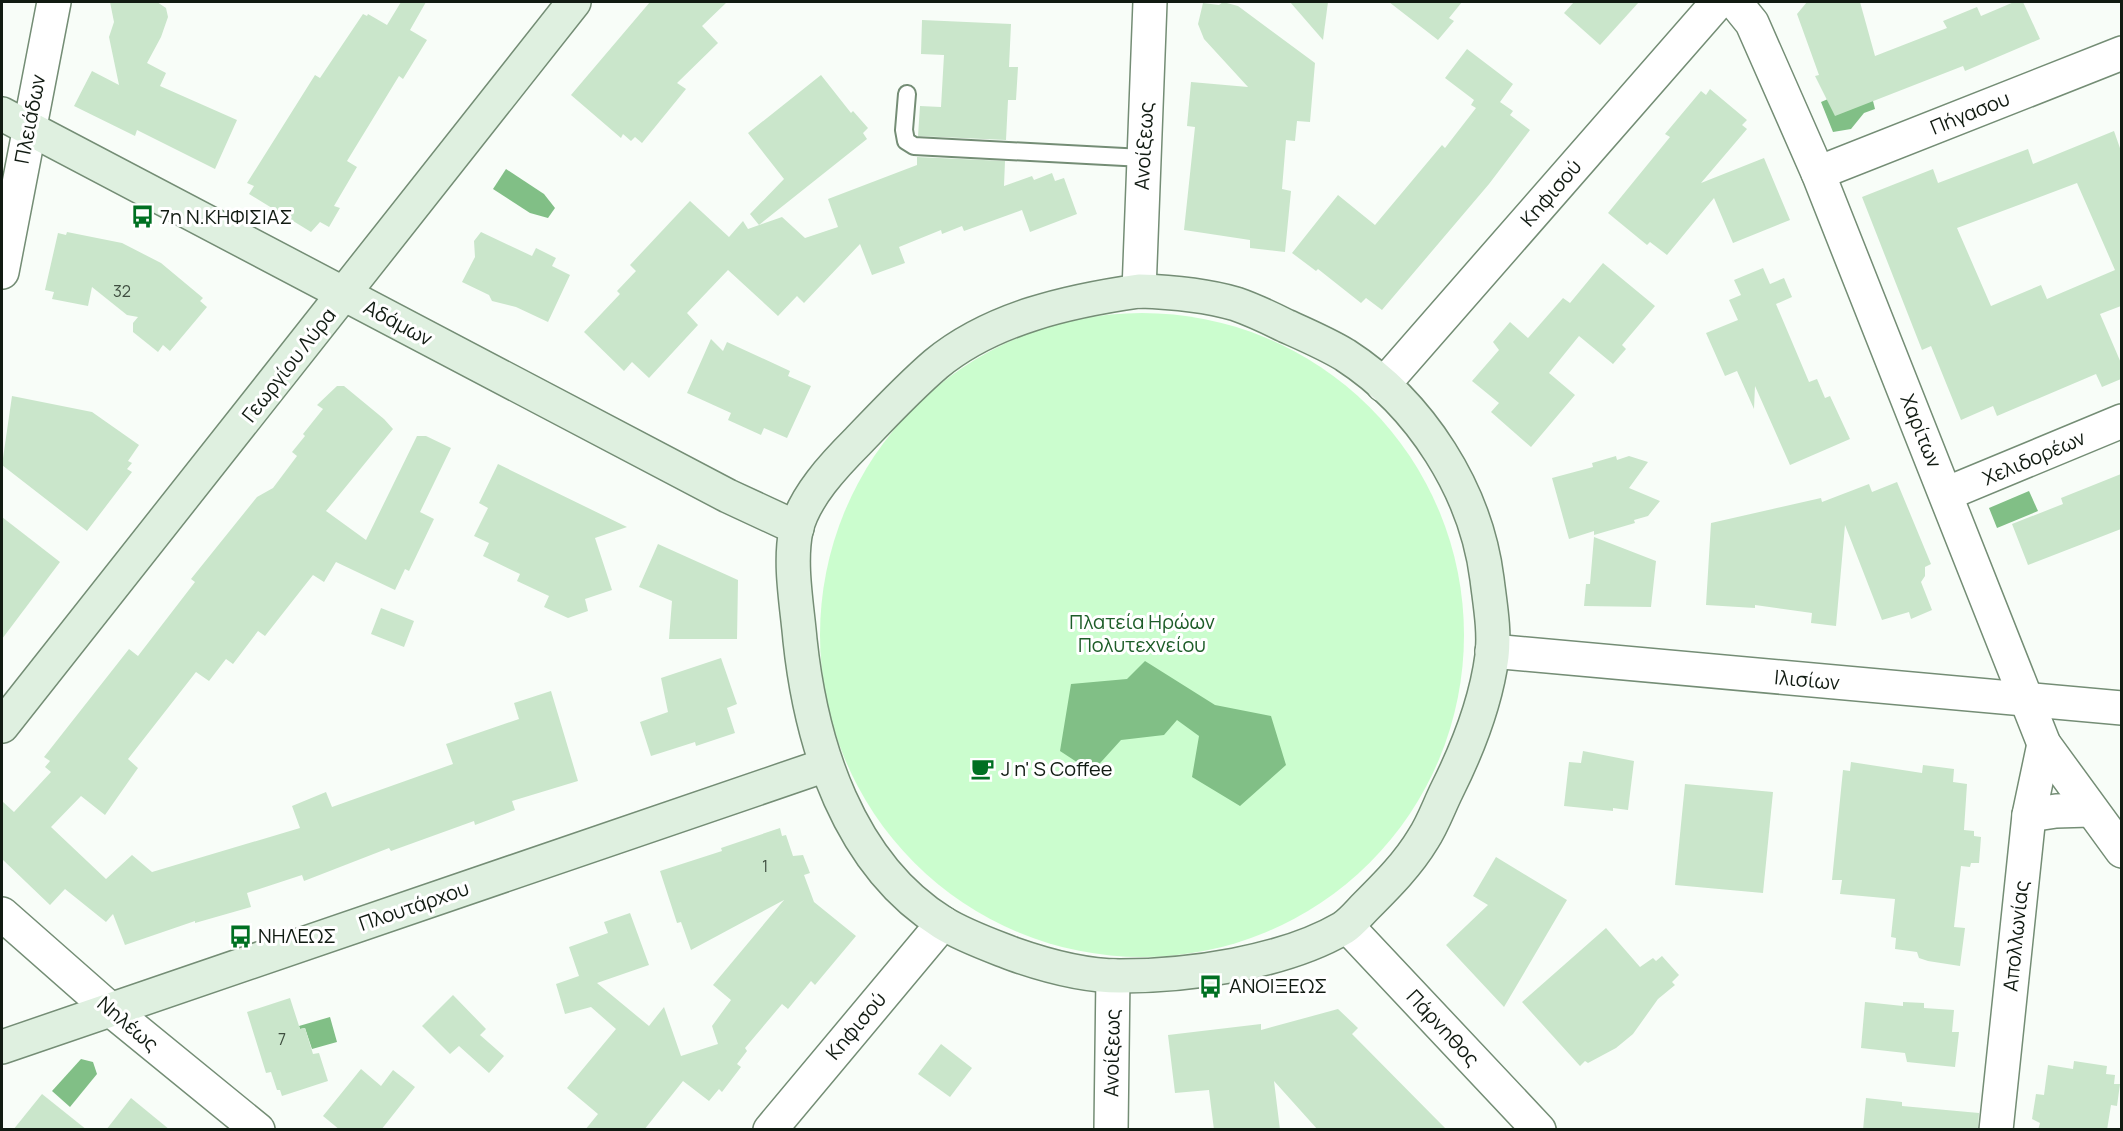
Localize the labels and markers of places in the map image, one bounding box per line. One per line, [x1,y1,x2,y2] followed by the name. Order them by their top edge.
[160,203,292,230] place label: 7η Ν.ΚΗΦΙΣΙΑΣ
[129,204,155,230] bus stop icon: 7η Ν.ΚΗΦΙΣΙΑΣ
[1001,755,1112,782] place label: J n' S Coffee
[970,756,996,782] cafe icon: J n' S Coffee
[258,922,336,949] place label: ΝΗΛΕΩΣ
[227,923,253,949] bus stop icon: ΝΗΛΕΩΣ
[1229,972,1327,999] place label: ΑΝΟΙΞΕΩΣ
[1198,973,1224,999] bus stop icon: ΑΝΟΙΞΕΩΣ

